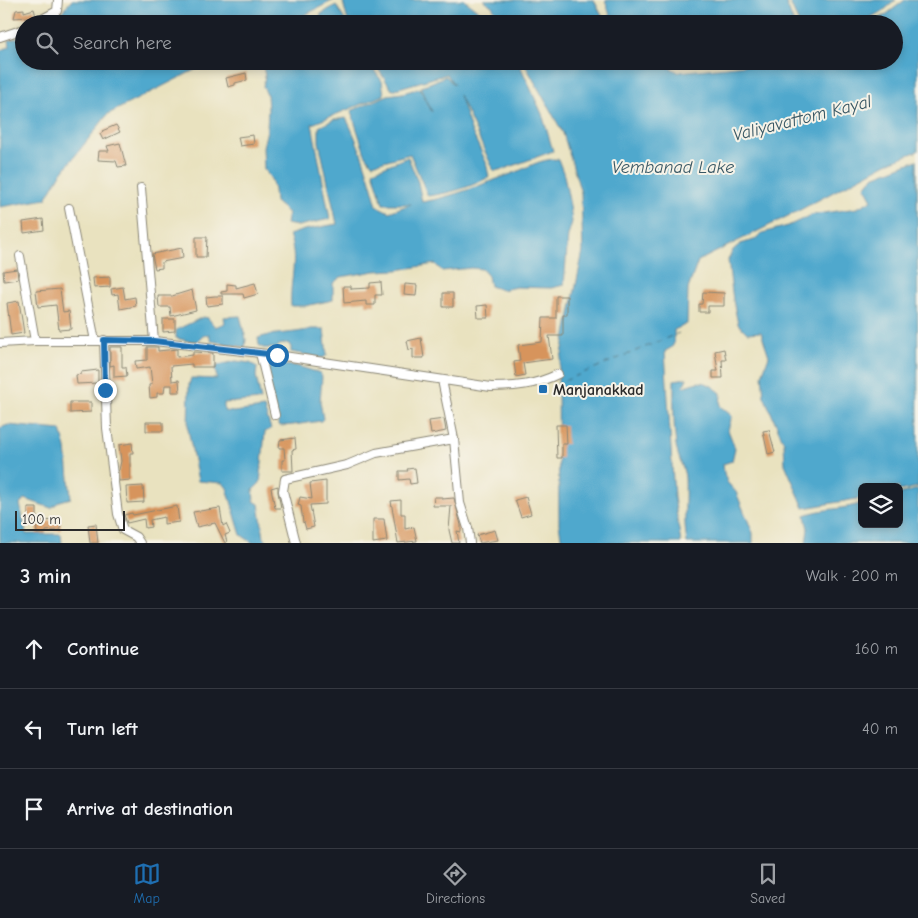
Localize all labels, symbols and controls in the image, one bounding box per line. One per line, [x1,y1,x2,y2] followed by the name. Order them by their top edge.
[15,15,903,70] search box
[33,29,61,57] icon: search
[73,32,172,54] text: Search here
[731,91,875,146] water label: Valiyavattom Kayal
[612,157,734,178] water label: Vembanad Lake
[266,344,289,367] route start
[94,379,117,402] route end
[553,381,644,399] place label: Manjanakkad
[537,383,549,395] marker: Manjanakkad
[858,483,903,528] map controls
[858,483,903,528] button: layers
[15,508,125,531] scale bar
[22,511,61,528] text: 100 m
[20,564,71,588] text: 3 min
[806,567,898,585] text: Walk · 200 m
[20,635,48,663] icon: ahead
[67,638,139,660] text: Continue
[855,640,898,658] text: 160 m
[20,715,48,743] icon: left
[67,718,138,740] text: Turn left
[862,720,898,738] text: 40 m
[20,795,48,823] icon: arrive
[67,798,233,820] text: Arrive at destination
[133,860,161,907] tab: Map
[426,860,485,907] tab: Directions
[750,860,785,907] tab: Saved

